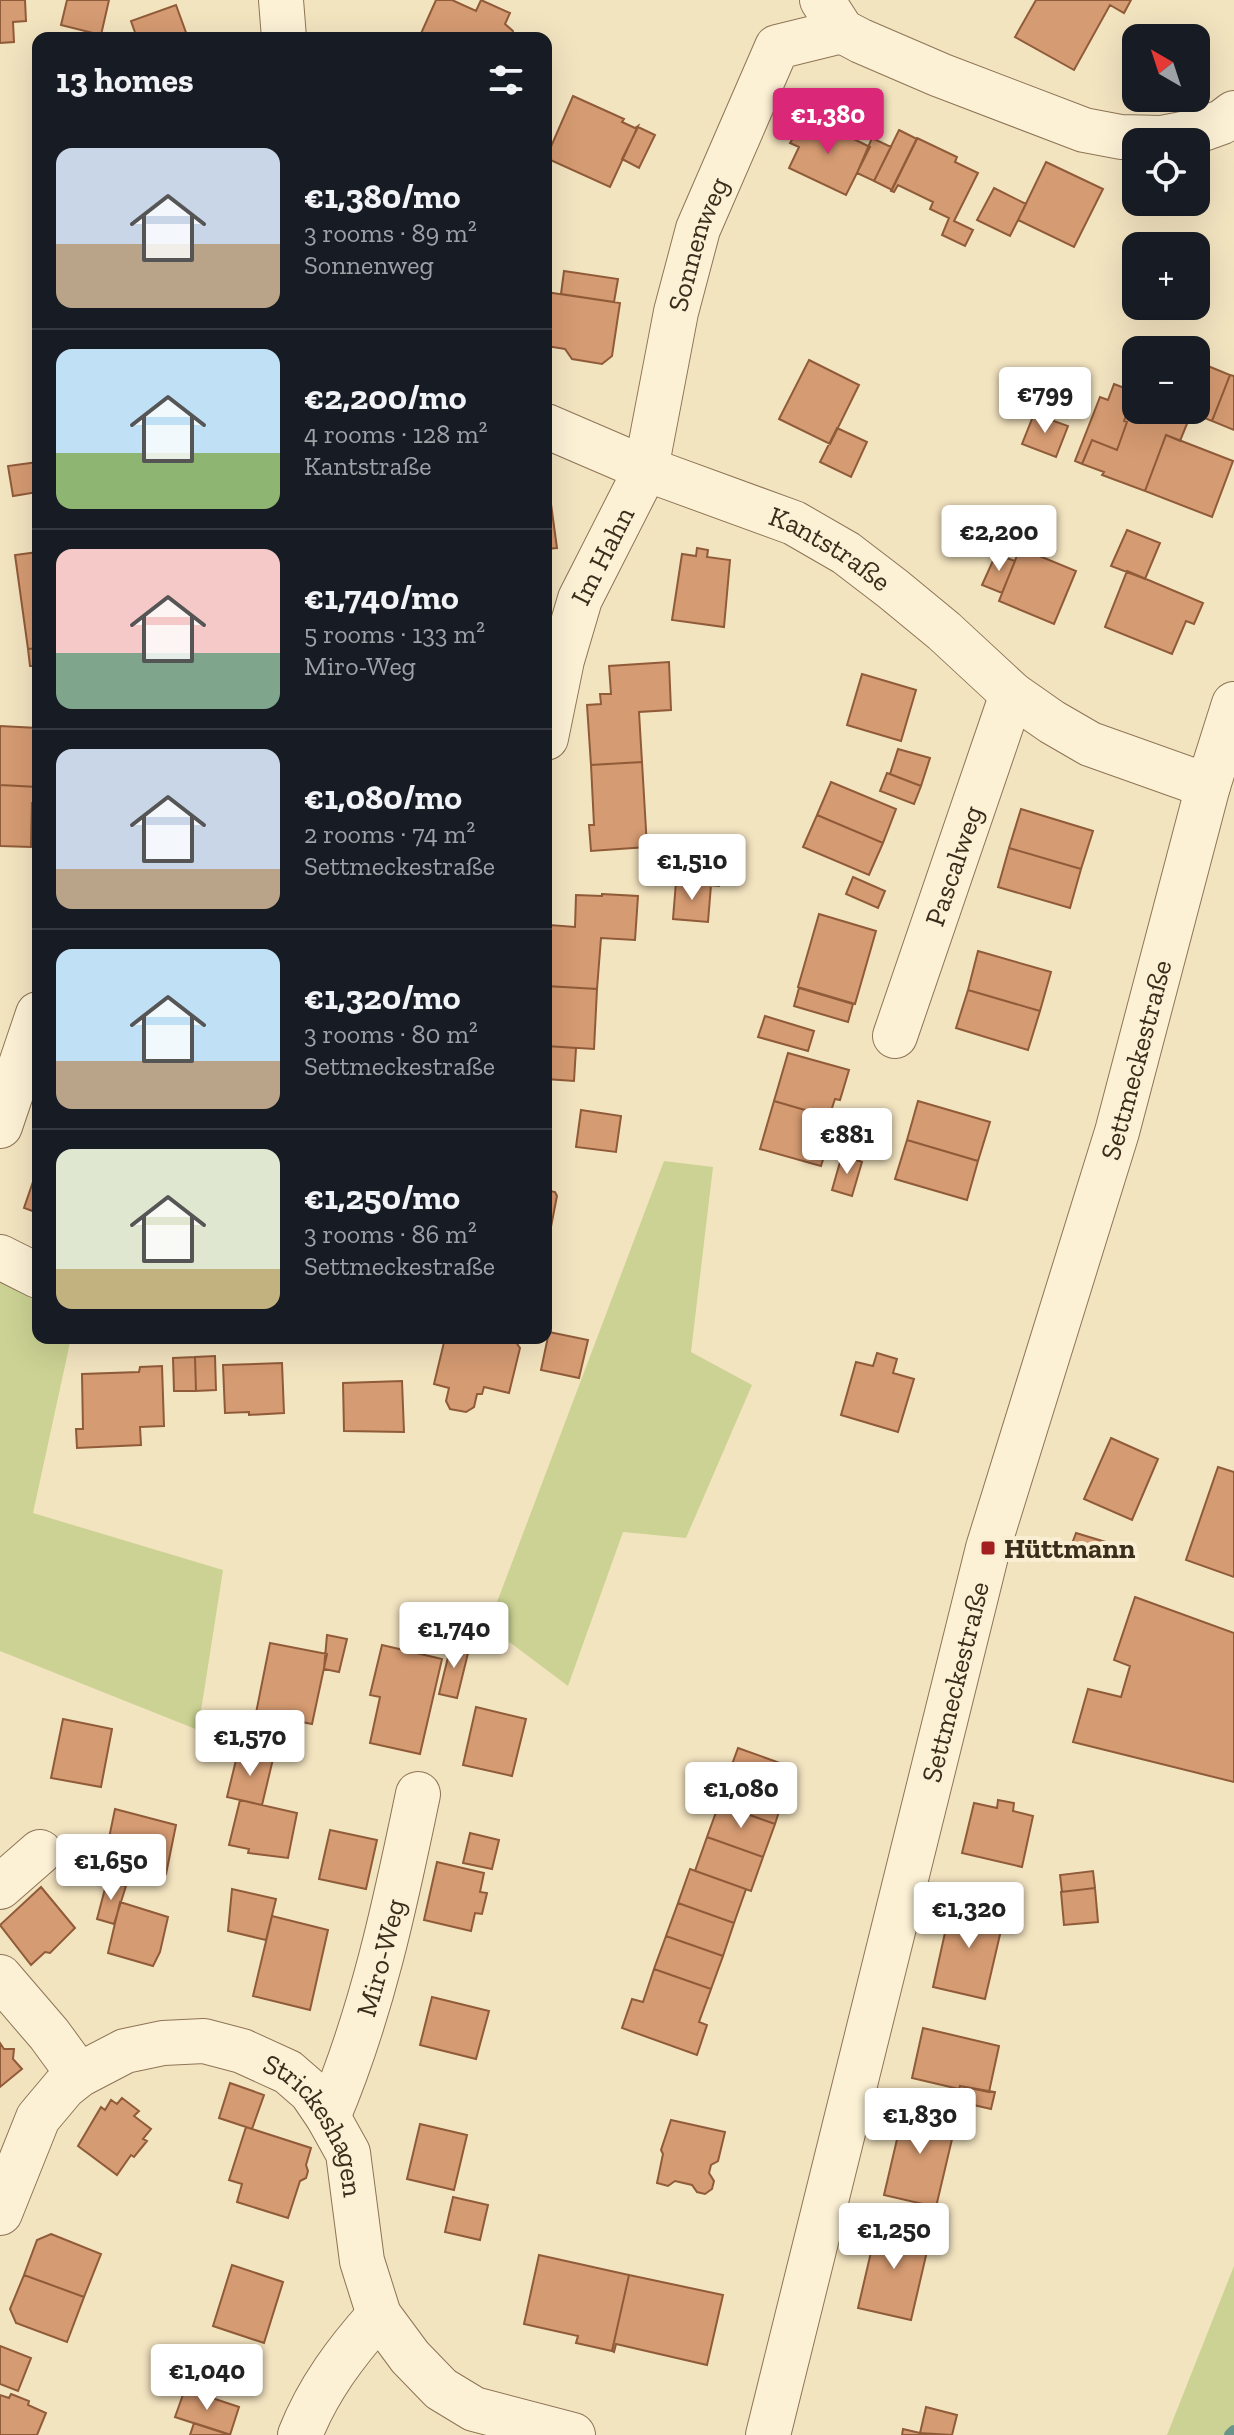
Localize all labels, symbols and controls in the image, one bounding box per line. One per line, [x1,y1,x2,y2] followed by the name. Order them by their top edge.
[1122,24,1210,112] north arrow
[1122,24,1210,424] map controls
[484,58,528,102] icon: filters
[56,60,194,101] text: 13 homes
[763,88,893,156] pin: €1,380
[791,98,865,130] text: €1,380
[1122,128,1210,216] button: locate
[660,172,735,315] street label: Sonnenweg
[304,176,461,217] text: €1,380/mo
[120,180,216,276] icon: home
[304,217,477,249] text: 3 rooms · 89 m²
[1122,232,1210,320] button: +
[304,249,434,281] text: Sonnenweg
[1122,336,1210,424] button: −
[998,367,1092,435] pin: €799
[304,377,466,418] text: €2,200/mo
[1017,377,1073,409] text: €799
[120,381,216,477] icon: home
[304,418,488,450] text: 4 rooms · 128 m²
[304,450,431,482] text: Kantstraße
[765,499,898,598] street label: Kantstraße
[563,501,641,610] street label: Im Hahn
[934,505,1064,573] pin: €2,200
[959,515,1039,547] text: €2,200
[304,577,459,618] text: €1,740/mo
[120,581,216,677] icon: home
[304,618,485,650] text: 5 rooms · 133 m²
[304,650,416,682] text: Miro-Weg
[304,777,462,818] text: €1,080/mo
[120,781,216,877] icon: home
[917,801,989,930] street label: Pascalweg
[304,818,475,850] text: 2 rooms · 74 m²
[627,834,757,902] pin: €1,510
[657,844,727,876] text: €1,510
[304,850,495,882] text: Settmeckestraße
[1093,956,1178,1164] street label: Settmeckestraße
[304,977,460,1018] text: €1,320/mo
[120,981,216,1077] icon: home
[304,1018,478,1050] text: 3 rooms · 80 m²
[304,1050,495,1082] text: Settmeckestraße
[800,1108,894,1176] pin: €881
[820,1118,874,1150] text: €881
[304,1177,460,1218] text: €1,250/mo
[120,1181,216,1277] icon: home
[304,1218,477,1250] text: 3 rooms · 86 m²
[304,1250,495,1282] text: Settmeckestraße
[1004,1532,1136,1565] place label: Hüttmann
[979,1539,997,1557] marker: Hüttmann
[914,1578,996,1786] street label: Settmeckestraße
[389,1602,519,1670] pin: €1,740
[417,1612,491,1644] text: €1,740
[185,1710,315,1778] pin: €1,570
[213,1720,287,1752] text: €1,570
[676,1762,806,1830] pin: €1,080
[703,1772,779,1804] text: €1,080
[46,1834,176,1902] pin: €1,650
[74,1844,148,1876] text: €1,650
[904,1882,1034,1950] pin: €1,320
[932,1892,1006,1924] text: €1,320
[349,1895,411,2020] street label: Miro-Weg
[258,2047,370,2199] street label: Strickeshagen
[855,2088,985,2156] pin: €1,830
[883,2098,957,2130] text: €1,830
[829,2203,959,2271] pin: €1,250
[857,2213,931,2245] text: €1,250
[142,2344,272,2412] pin: €1,040
[169,2354,245,2386] text: €1,040

